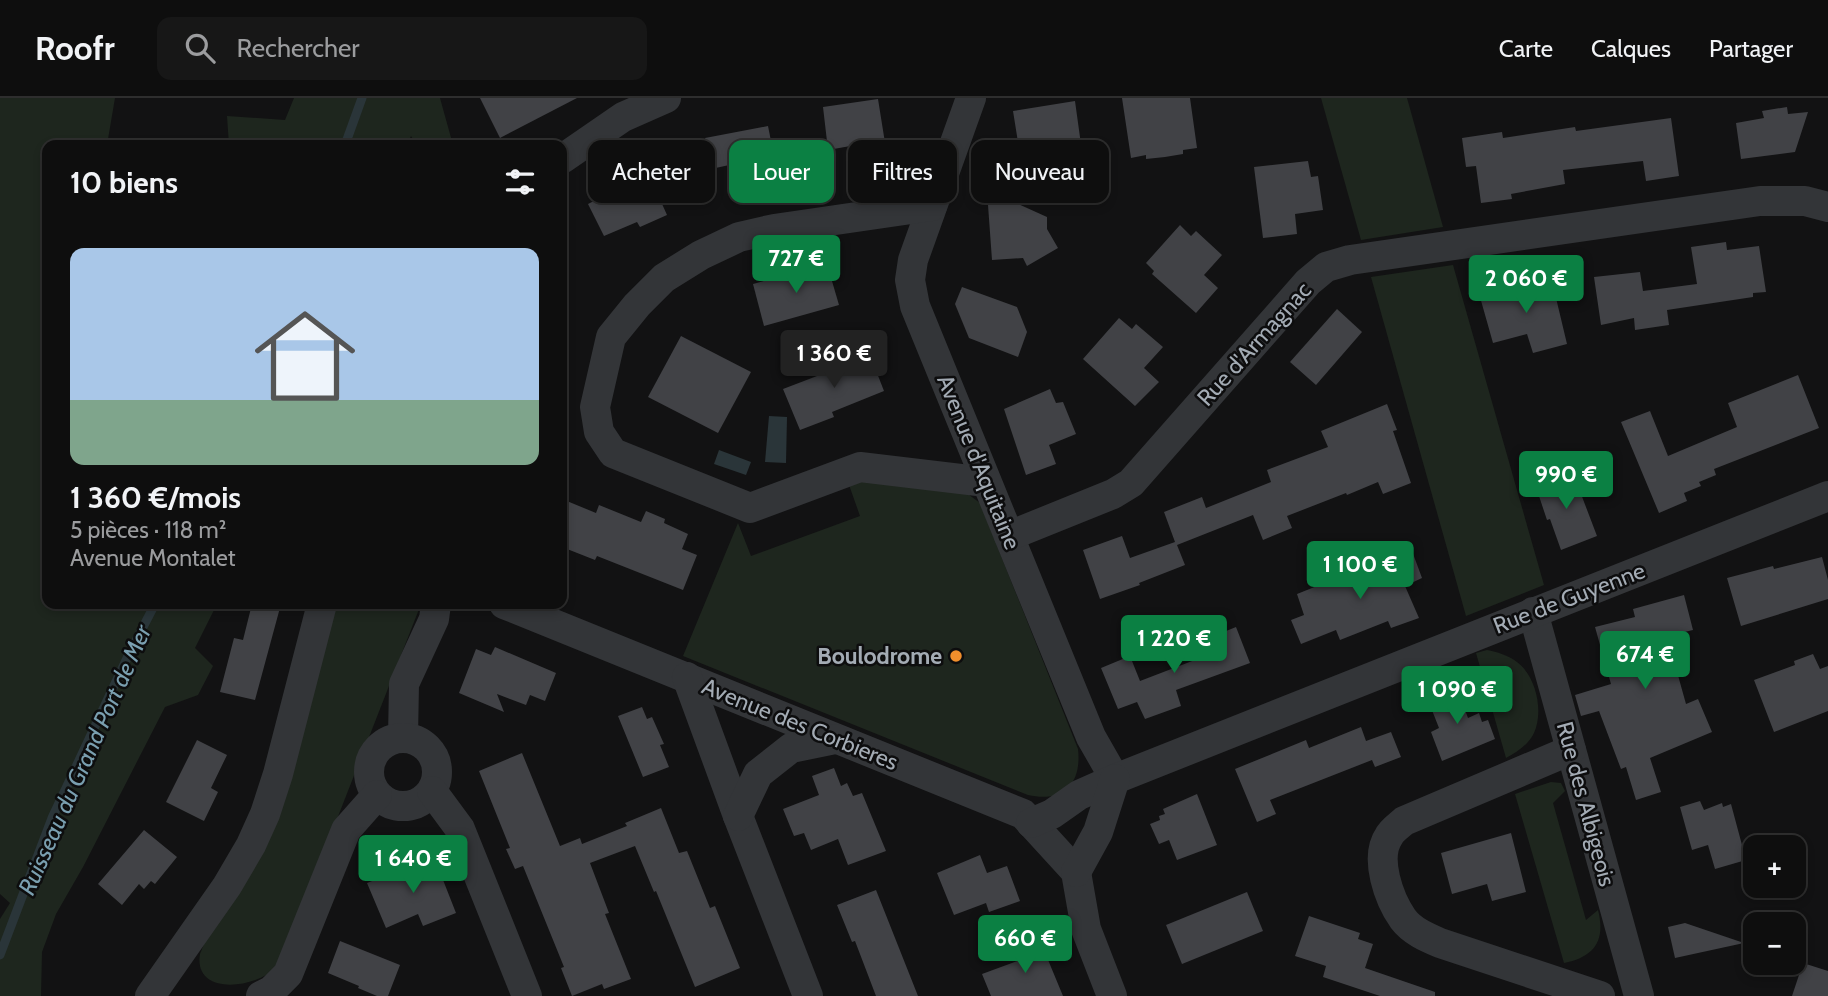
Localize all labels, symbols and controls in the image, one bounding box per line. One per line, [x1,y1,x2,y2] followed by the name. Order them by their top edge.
[157,17,647,80] search box
[35,28,115,68] text: Roofr
[181,29,219,67] icon: search
[237,32,360,64] text: Rechercher
[1499,34,1553,63] text: Carte
[1591,34,1671,63] text: Calques
[1709,34,1793,63] text: Partager
[588,140,715,203] chip: Acheter
[729,140,834,203] chip: Louer
[848,140,957,203] chip: Filtres
[971,140,1109,203] chip: Nouveau
[501,163,539,201] icon: filters
[70,164,178,201] text: 10 biens
[747,236,845,295] pin: 727 €
[768,244,824,272] text: 727 €
[1461,256,1591,315] pin: 2 060 €
[1485,264,1567,292] text: 2 060 €
[1191,276,1317,412] street label: Rue d'Armagnac
[242,293,368,419] icon: home
[769,330,899,390] pin: 1 360 €
[796,339,872,367] text: 1 360 €
[931,371,1027,554] street label: Avenue d'Aquitaine
[1517,452,1615,511] pin: 990 €
[1535,460,1597,488] text: 990 €
[70,479,241,516] text: 1 360 €/mois
[70,516,226,544] text: 5 pièces · 118 m²
[1295,542,1425,601] pin: 1 100 €
[70,544,235,572] text: Avenue Montalet
[1323,550,1397,578] text: 1 100 €
[1489,556,1649,640] street label: Rue de Guyenne
[1109,616,1239,675] pin: 1 220 €
[12,619,158,899] water label: Ruisseau du Grand Port de Mer
[1137,624,1211,652] text: 1 220 €
[1596,632,1694,691] pin: 674 €
[1616,640,1674,668] text: 674 €
[817,642,942,670] place label: Boulodrome
[948,648,964,664] marker: Boulodrome
[1392,666,1522,726] pin: 1 090 €
[698,672,902,776] street label: Avenue des Corbieres
[1418,675,1496,703] text: 1 090 €
[1551,719,1621,889] street label: Rue des Albigeois
[1743,835,1806,975] map controls
[1743,835,1806,898] button: +
[348,836,478,895] pin: 1 640 €
[374,844,452,872] text: 1 640 €
[1743,912,1806,975] button: −
[976,916,1074,975] pin: 660 €
[994,924,1056,952] text: 660 €

